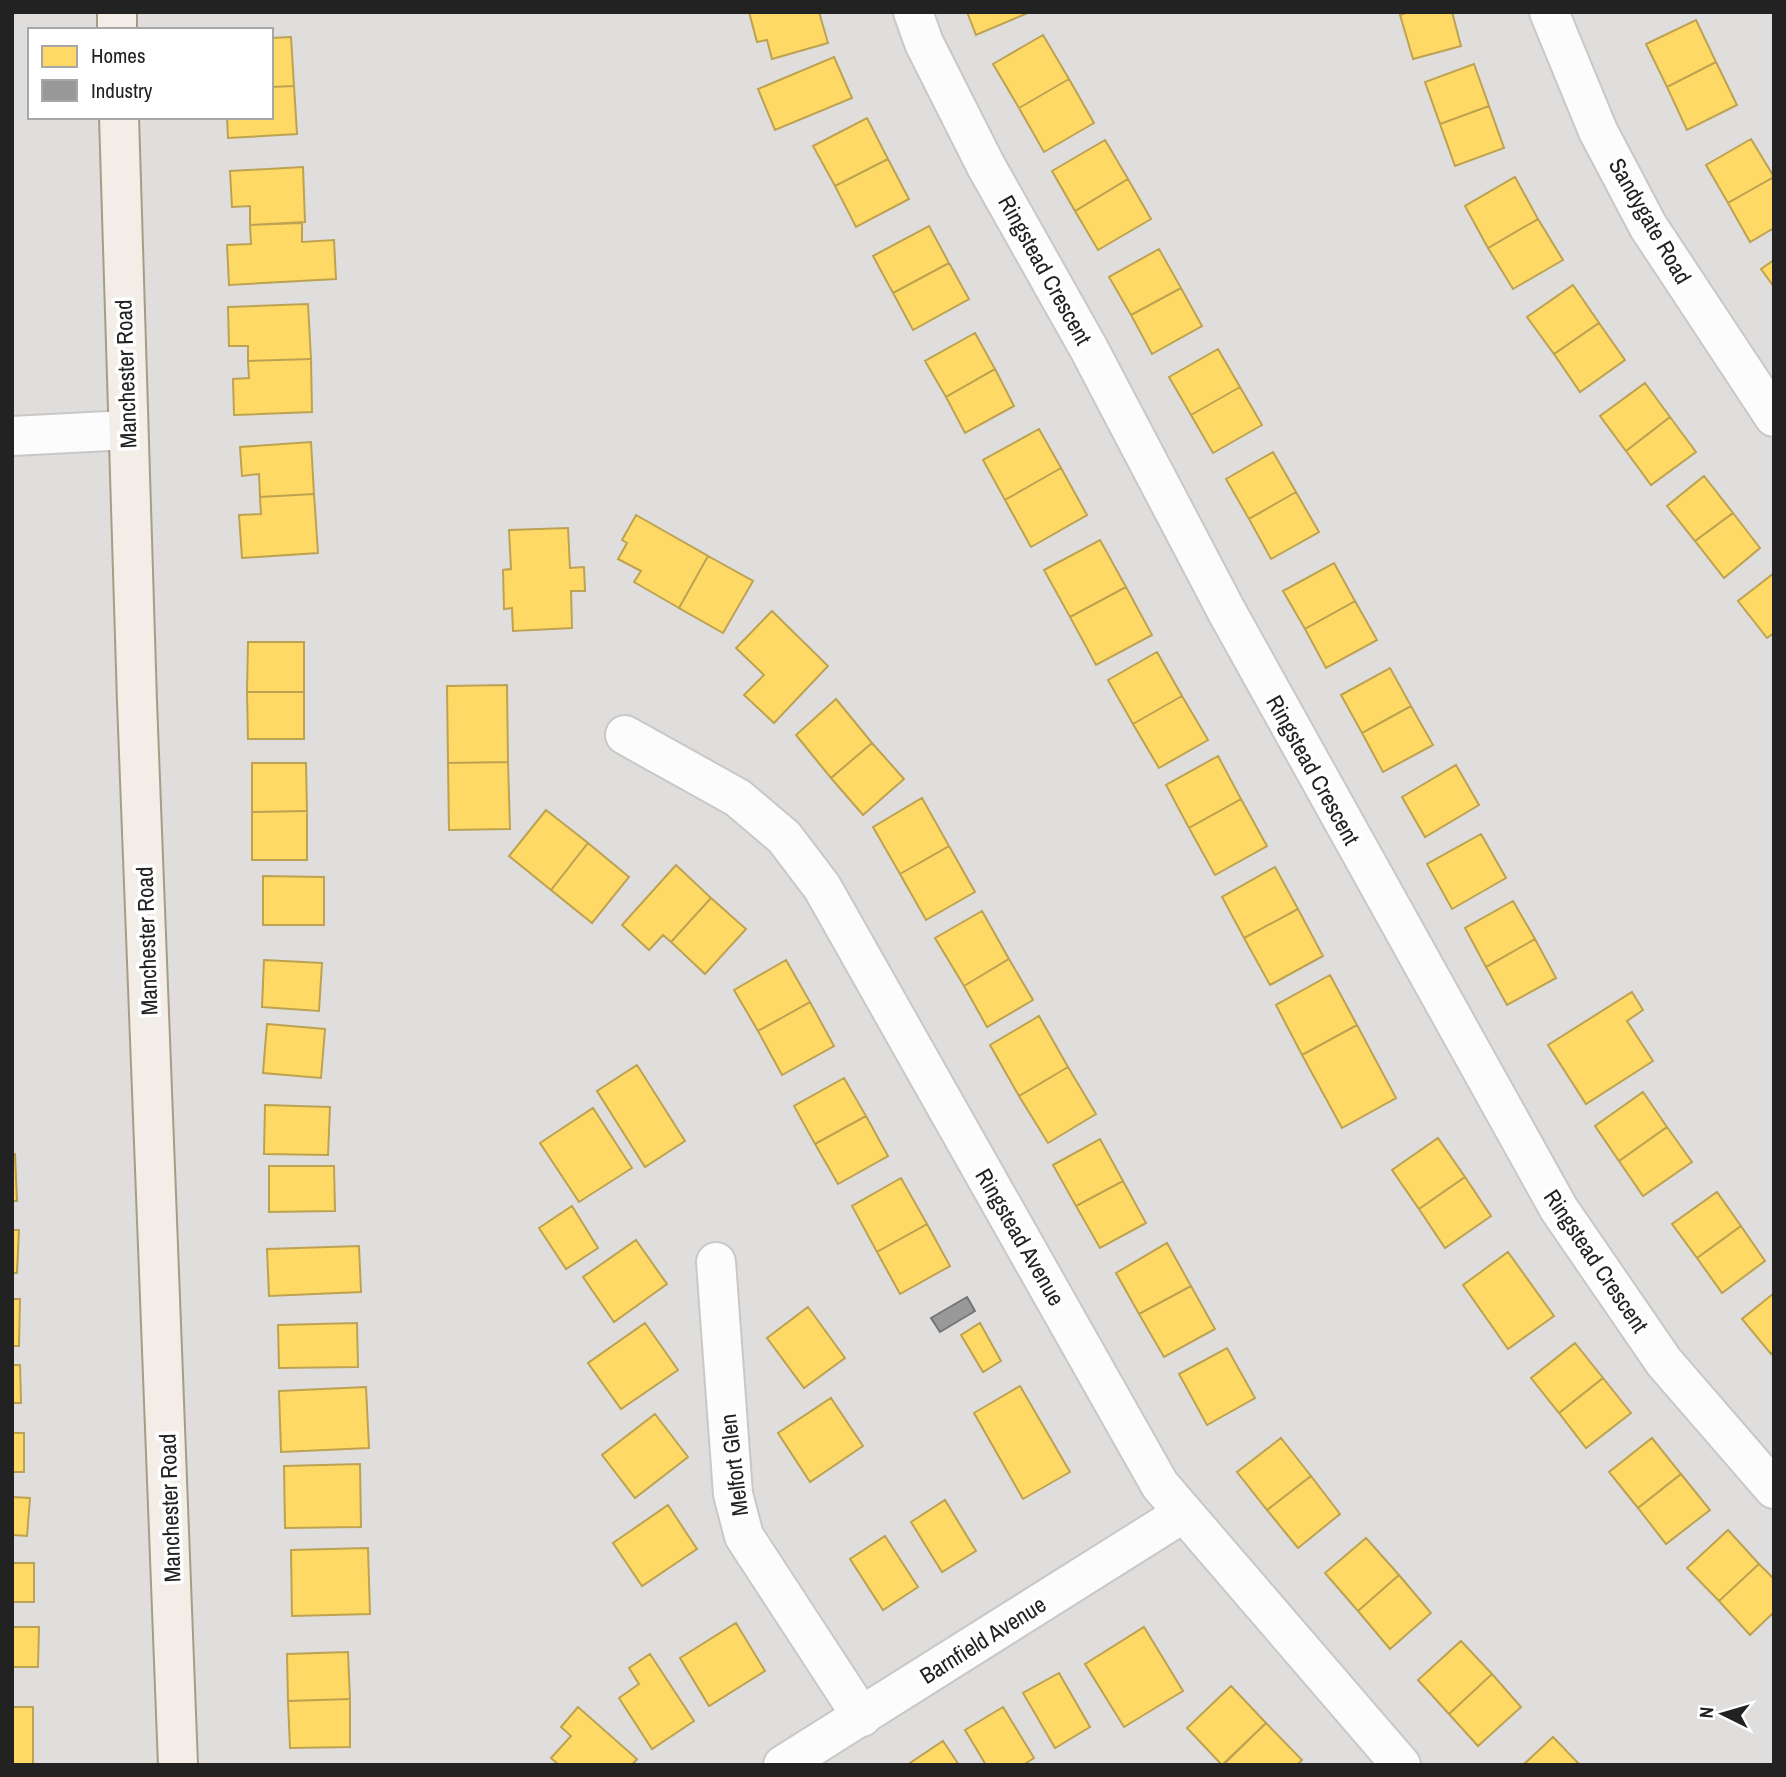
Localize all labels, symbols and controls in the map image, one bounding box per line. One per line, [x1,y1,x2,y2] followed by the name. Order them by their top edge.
[28,28,273,119] legend
[91,41,146,70] text: Homes
[91,76,153,105] text: Industry
[1602,152,1699,289] street label: Sandygate Road
[991,189,1099,350] street label: Ringstead Crescent
[107,299,144,449] street label: Manchester Road
[1259,689,1367,850] street label: Ringstead Crescent
[128,866,165,1016] street label: Manchester Road
[969,1162,1072,1311] street label: Ringstead Avenue
[1537,1183,1656,1338] street label: Ringstead Crescent
[712,1412,755,1518] street label: Melfort Glen
[151,1433,188,1583] street label: Manchester Road
[914,1588,1052,1691] street label: Barnfield Avenue
[1688,1679,1758,1749] north arrow
[1693,1706,1720,1719] text: N

